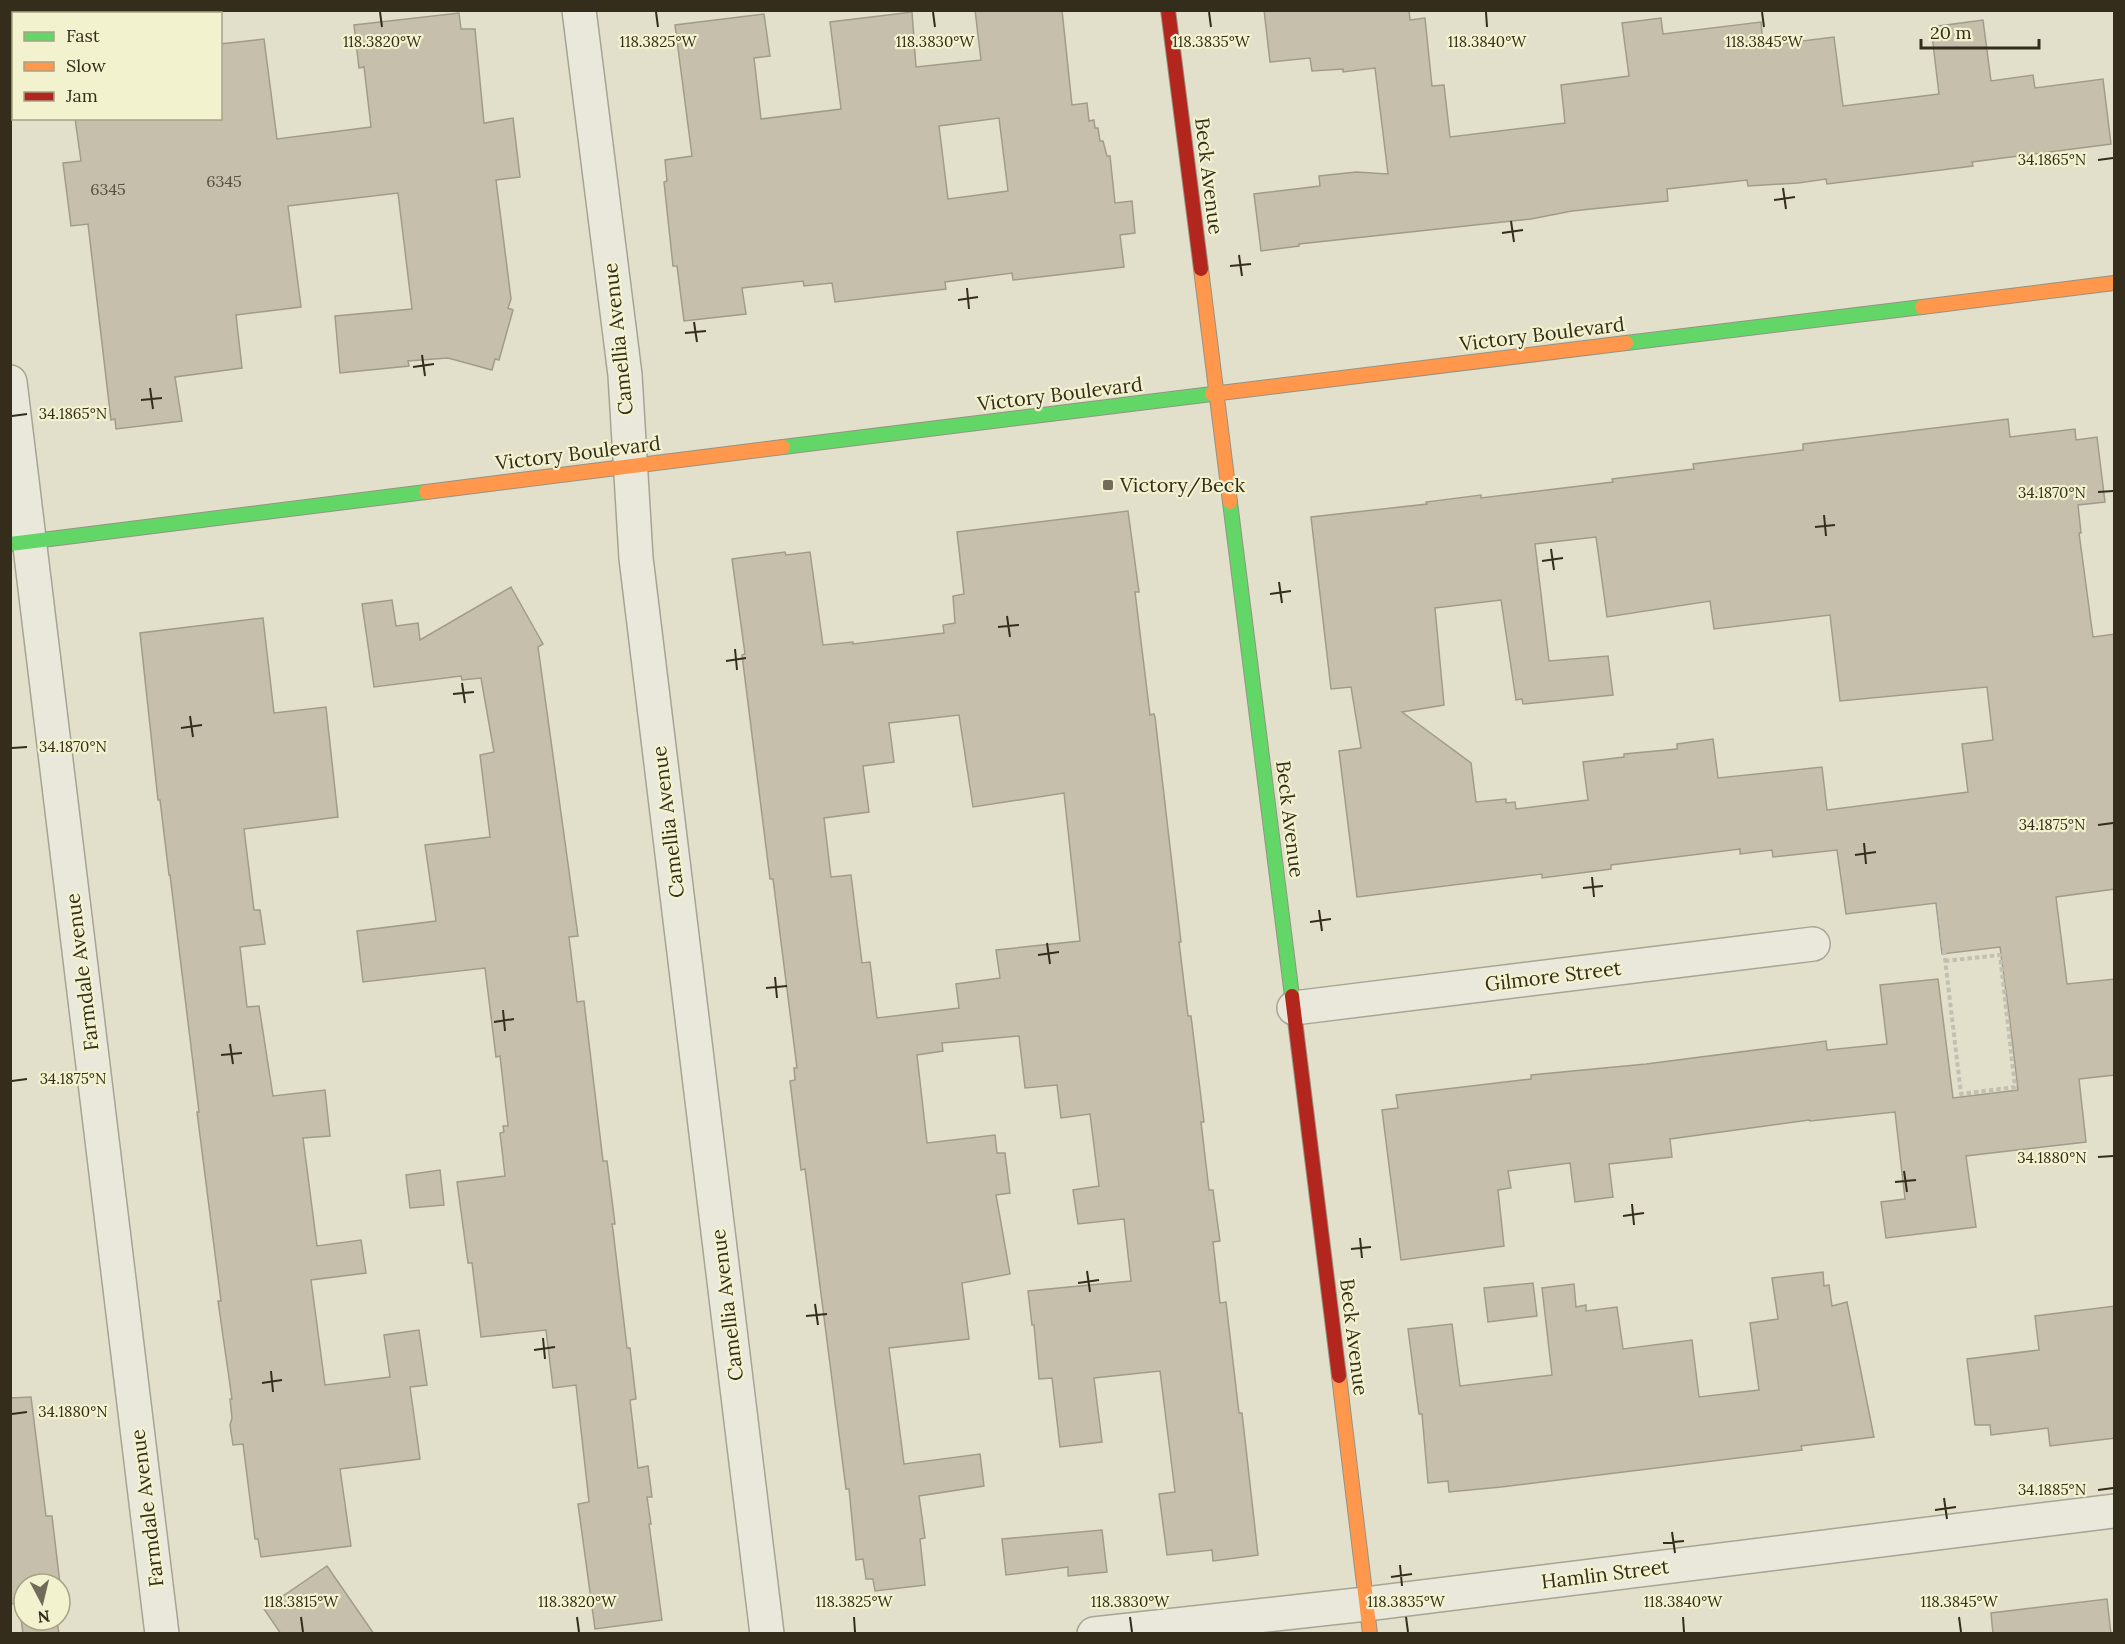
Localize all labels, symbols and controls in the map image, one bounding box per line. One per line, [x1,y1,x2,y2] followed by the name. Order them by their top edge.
[12,12,222,120] legend
[1921,12,2040,50] scale bar
[1930,21,1972,44] text: 20 m
[66,24,100,47] text: Fast
[343,32,422,51] text: 118.3820°W
[619,32,698,51] text: 118.3825°W
[896,32,975,51] text: 118.3830°W
[1172,32,1251,51] text: 118.3835°W
[1448,32,1527,51] text: 118.3840°W
[1725,32,1804,51] text: 118.3845°W
[66,54,106,77] text: Slow
[65,84,98,107] text: Jam
[1190,116,1229,236] street label: Beck Avenue
[2018,150,2086,169] text: 34.1865°N
[206,171,242,191] house number: 6345
[90,179,126,199] house number: 6345
[597,262,638,416] street label: Camellia Avenue
[1457,311,1626,356] street label: Victory Boulevard
[975,371,1144,416] street label: Victory Boulevard
[39,404,107,423] text: 34.1865°N
[493,430,662,475] street label: Victory Boulevard
[1119,472,1245,498] place label: Victory/Beck
[1101,478,1115,492] marker: Victory/Beck
[2018,483,2086,502] text: 34.1870°N
[39,737,107,756] text: 34.1870°N
[646,744,689,900] street label: Camellia Avenue
[1271,759,1310,879] street label: Beck Avenue
[2019,815,2085,834] text: 34.1875°N
[59,892,104,1052] street label: Farmdale Avenue
[1483,955,1623,996] street label: Gilmore Street
[40,1069,106,1088] text: 34.1875°N
[2017,1148,2087,1167] text: 34.1880°N
[705,1227,748,1383] street label: Camellia Avenue
[1335,1277,1374,1397] street label: Beck Avenue
[38,1402,108,1421] text: 34.1880°N
[124,1428,169,1588] street label: Farmdale Avenue
[2018,1480,2086,1499] text: 34.1885°N
[1539,1553,1671,1594] street label: Hamlin Street
[12,1572,72,1632] north arrow
[264,1592,339,1611] text: 118.3815°W
[538,1592,617,1611] text: 118.3820°W
[815,1592,894,1611] text: 118.3825°W
[1091,1592,1170,1611] text: 118.3830°W
[1367,1592,1446,1611] text: 118.3835°W
[1644,1592,1723,1611] text: 118.3840°W
[1920,1592,1999,1611] text: 118.3845°W
[36,1606,51,1628] text: N

